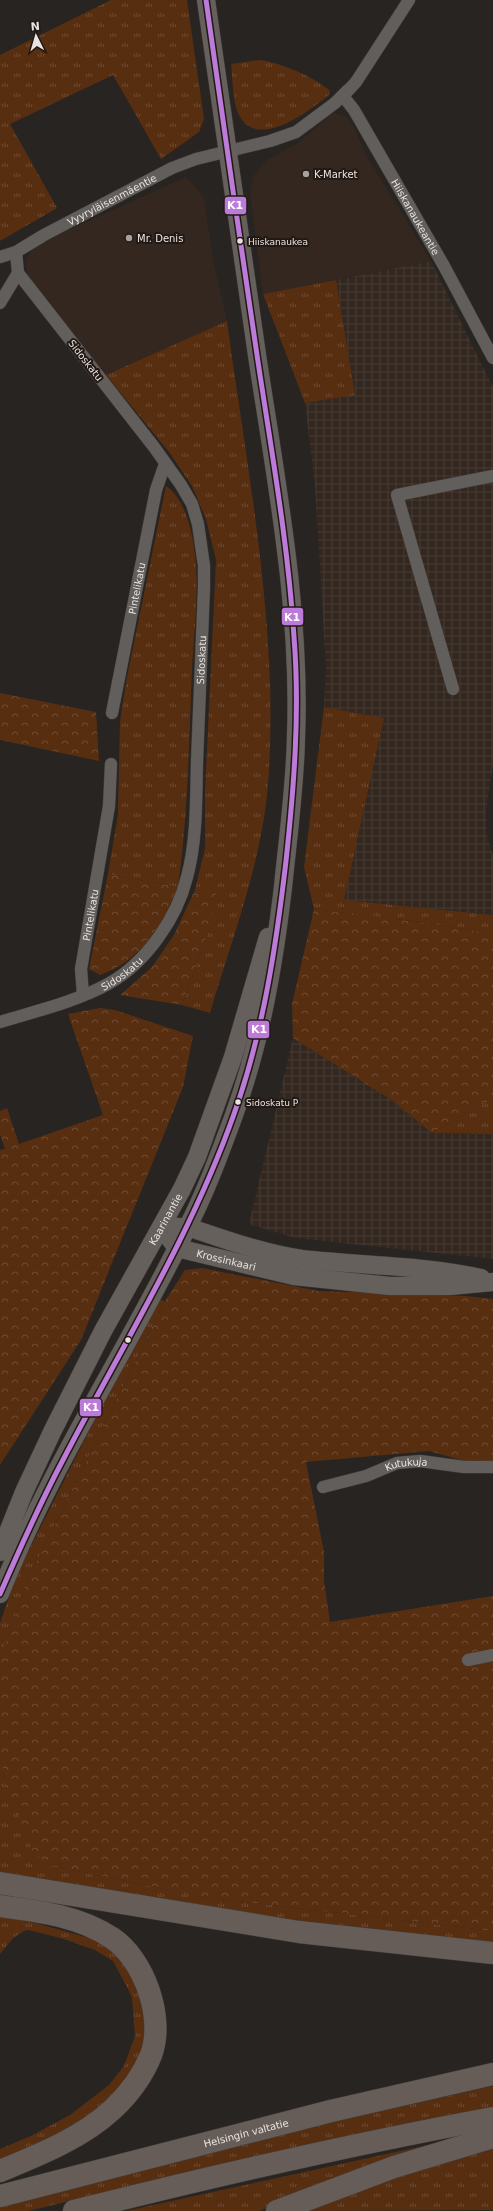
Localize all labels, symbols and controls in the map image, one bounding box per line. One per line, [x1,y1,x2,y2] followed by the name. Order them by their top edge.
[16,16,56,56] north arrow
[30,20,40,33] text: N
[301,169,311,179] marker: K-Market
[314,169,358,180] place label: K-Market
[66,172,158,228] street label: Vyyryläisenmäentie
[389,177,441,257] street label: Hiiskanaukeantie
[224,196,247,215] line badge: K1
[227,199,243,212] text: K1
[124,233,134,243] marker: Mr. Denis
[137,233,183,244] place label: Mr. Denis
[235,236,245,246] marker: Hiiskanaukea
[248,237,308,247] place label: Hiiskanaukea
[66,338,105,383] street label: Sidoskatu
[127,562,148,615] street label: Pintelikatu
[281,607,304,626] line badge: K1
[284,611,300,624] text: K1
[195,635,208,685] street label: Sidoskatu
[81,888,101,942] street label: Pintelikatu
[99,955,145,993] street label: Sidoskatu
[247,1020,270,1039] line badge: K1
[251,1023,267,1036] text: K1
[233,1097,243,1107] marker: Sidoskatu P
[246,1098,299,1108] place label: Sidoskatu P
[147,1192,184,1247] street label: Kaarinantie
[195,1248,257,1273] street label: Krossinkaari
[123,1335,133,1345] unlabelled marker
[79,1398,102,1417] line badge: K1
[83,1401,99,1414] text: K1
[383,1456,428,1473] street label: Kutukuja
[203,2117,290,2149] street label: Helsingin valtatie

